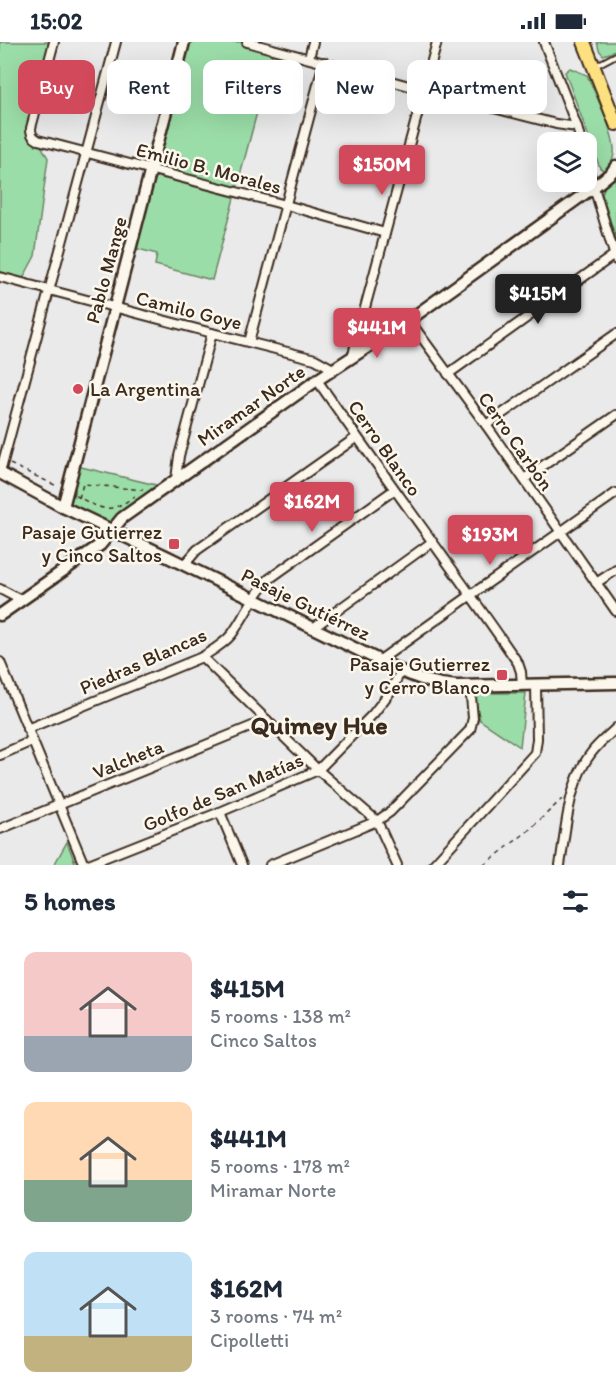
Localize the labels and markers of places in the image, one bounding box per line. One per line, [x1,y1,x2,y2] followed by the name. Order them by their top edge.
[340,145,424,196] pin: $150M
[496,274,580,325] pin: $415M
[335,308,419,359] pin: $441M
[90,377,201,401] place label: La Argentina
[71,382,85,396] marker: La Argentina
[270,482,354,533] pin: $162M
[448,515,532,566] pin: $193M
[22,520,163,567] place label: Pasaje Gutierrez y Cinco Saltos
[167,537,181,551] marker: Pasaje Gutierrez y Cinco Saltos
[350,652,491,699] place label: Pasaje Gutierrez y Cerro Blanco
[495,668,509,682] marker: Pasaje Gutierrez y Cerro Blanco

